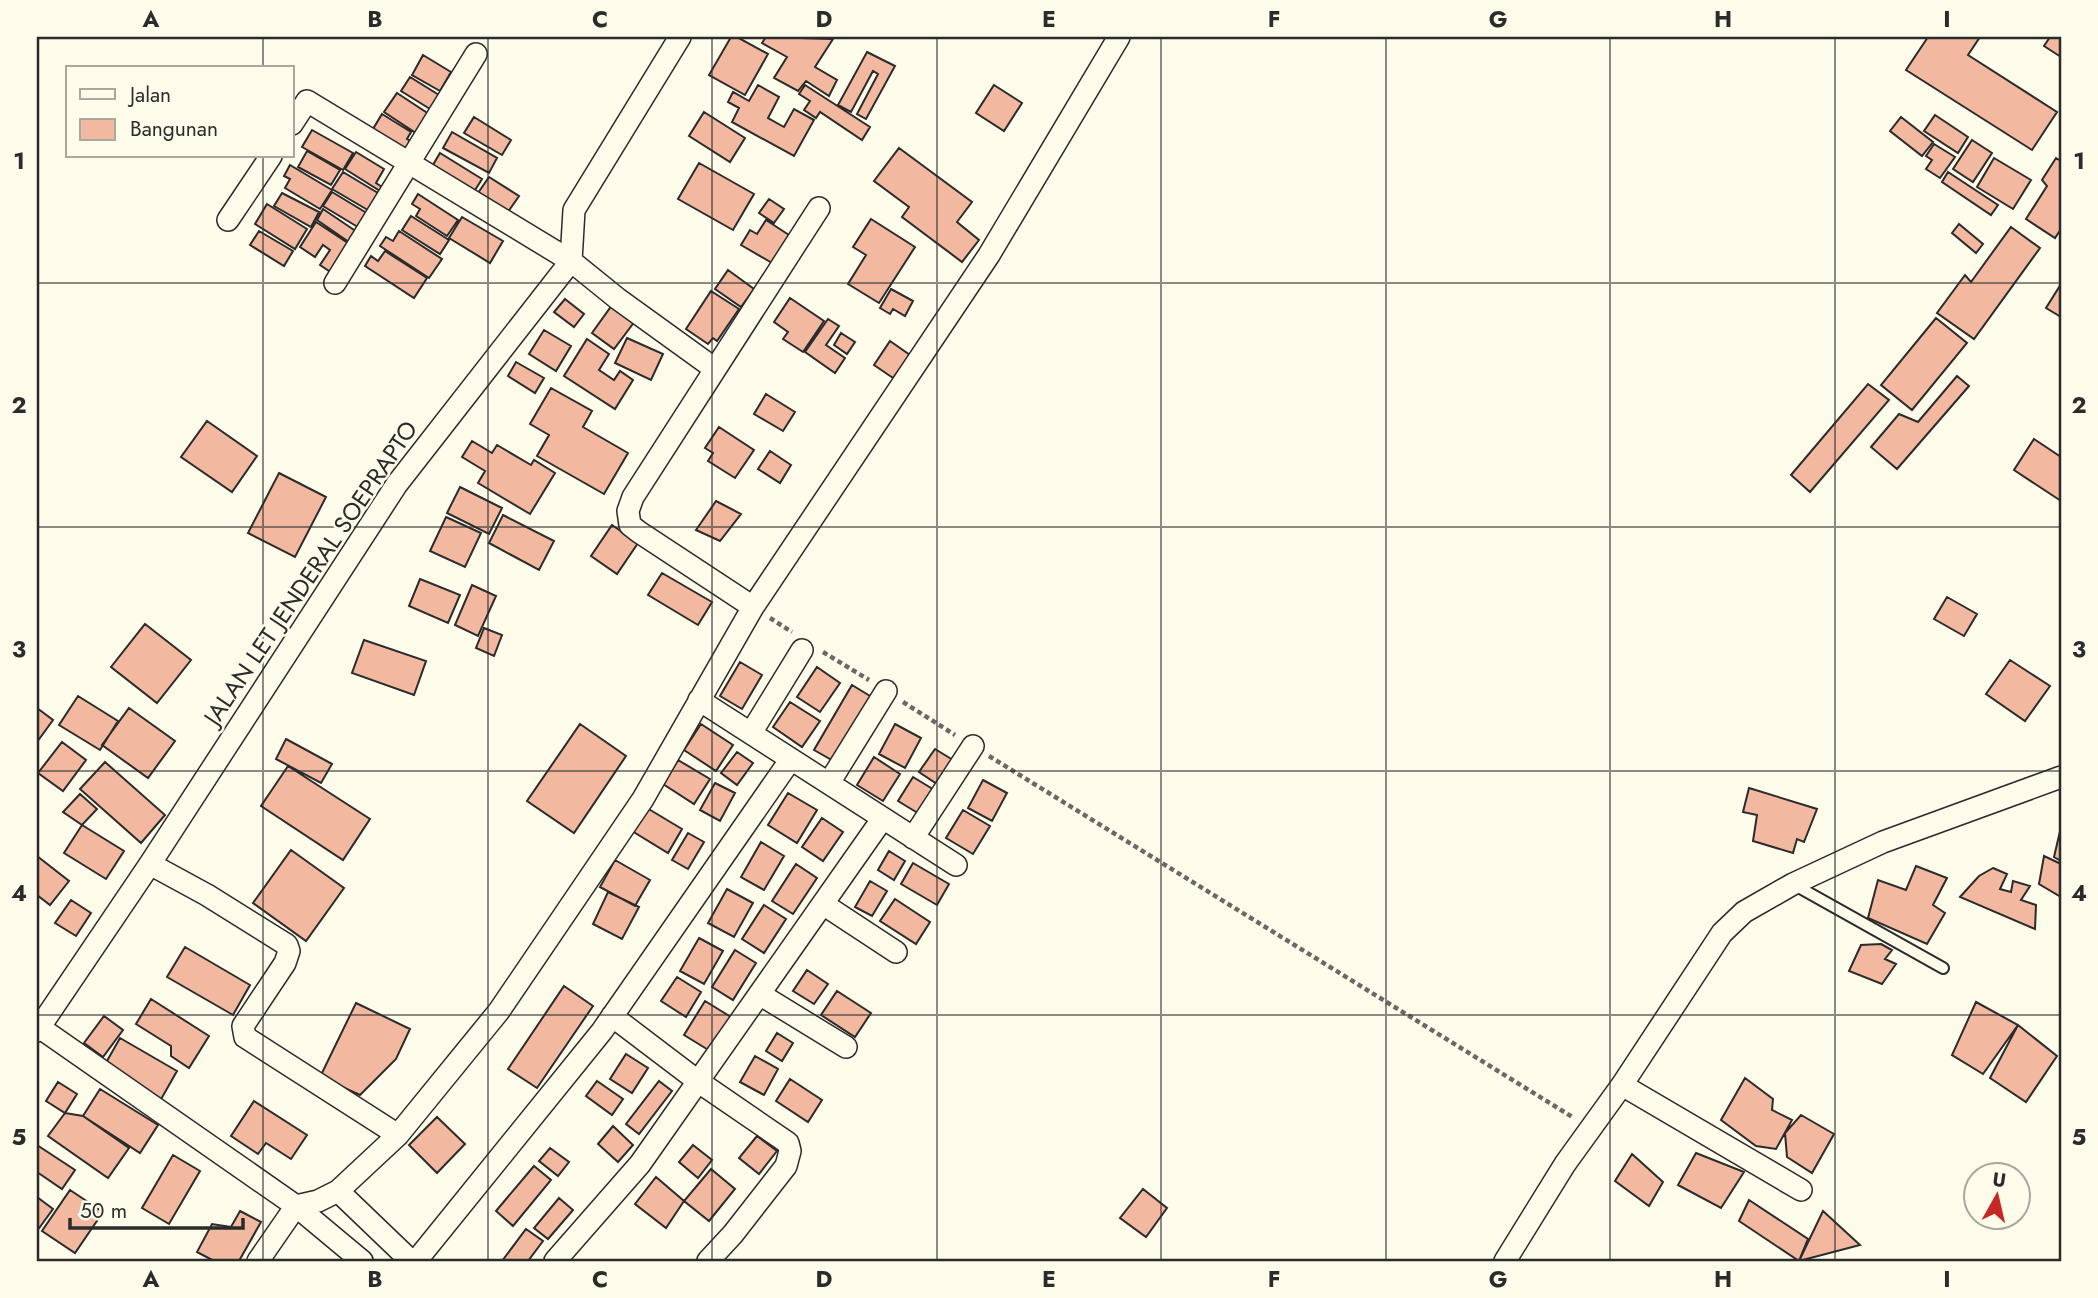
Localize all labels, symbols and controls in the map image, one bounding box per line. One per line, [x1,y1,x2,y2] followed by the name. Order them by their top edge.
[142,2,160,36] text: A
[367,2,383,36] text: B
[592,2,608,36] text: C
[816,2,833,36] text: D
[1042,2,1056,36] text: E
[1268,2,1280,36] text: F
[1489,2,1507,36] text: G
[1714,2,1732,36] text: H
[1943,2,1951,36] text: I
[66,66,294,158] legend
[127,80,171,110] text: Jalan
[130,114,218,144] text: Bangunan
[13,144,25,178] text: 1
[2073,144,2085,178] text: 1
[11,388,27,422] text: 2
[2071,388,2087,422] text: 2
[194,413,426,734] street label: JALAN LET JENDERAL SOEPRAPTO
[12,632,26,666] text: 3
[2072,632,2086,666] text: 3
[11,876,27,910] text: 4
[2071,876,2087,910] text: 4
[12,1120,26,1154] text: 5
[2072,1120,2086,1154] text: 5
[1962,1162,2032,1232] north arrow
[1991,1165,2008,1194] text: U
[70,1186,243,1230] scale bar
[80,1196,127,1226] text: 50 m
[142,1262,160,1296] text: A
[367,1262,383,1296] text: B
[592,1262,608,1296] text: C
[816,1262,833,1296] text: D
[1042,1262,1056,1296] text: E
[1268,1262,1280,1296] text: F
[1489,1262,1507,1296] text: G
[1714,1262,1732,1296] text: H
[1943,1262,1951,1296] text: I

